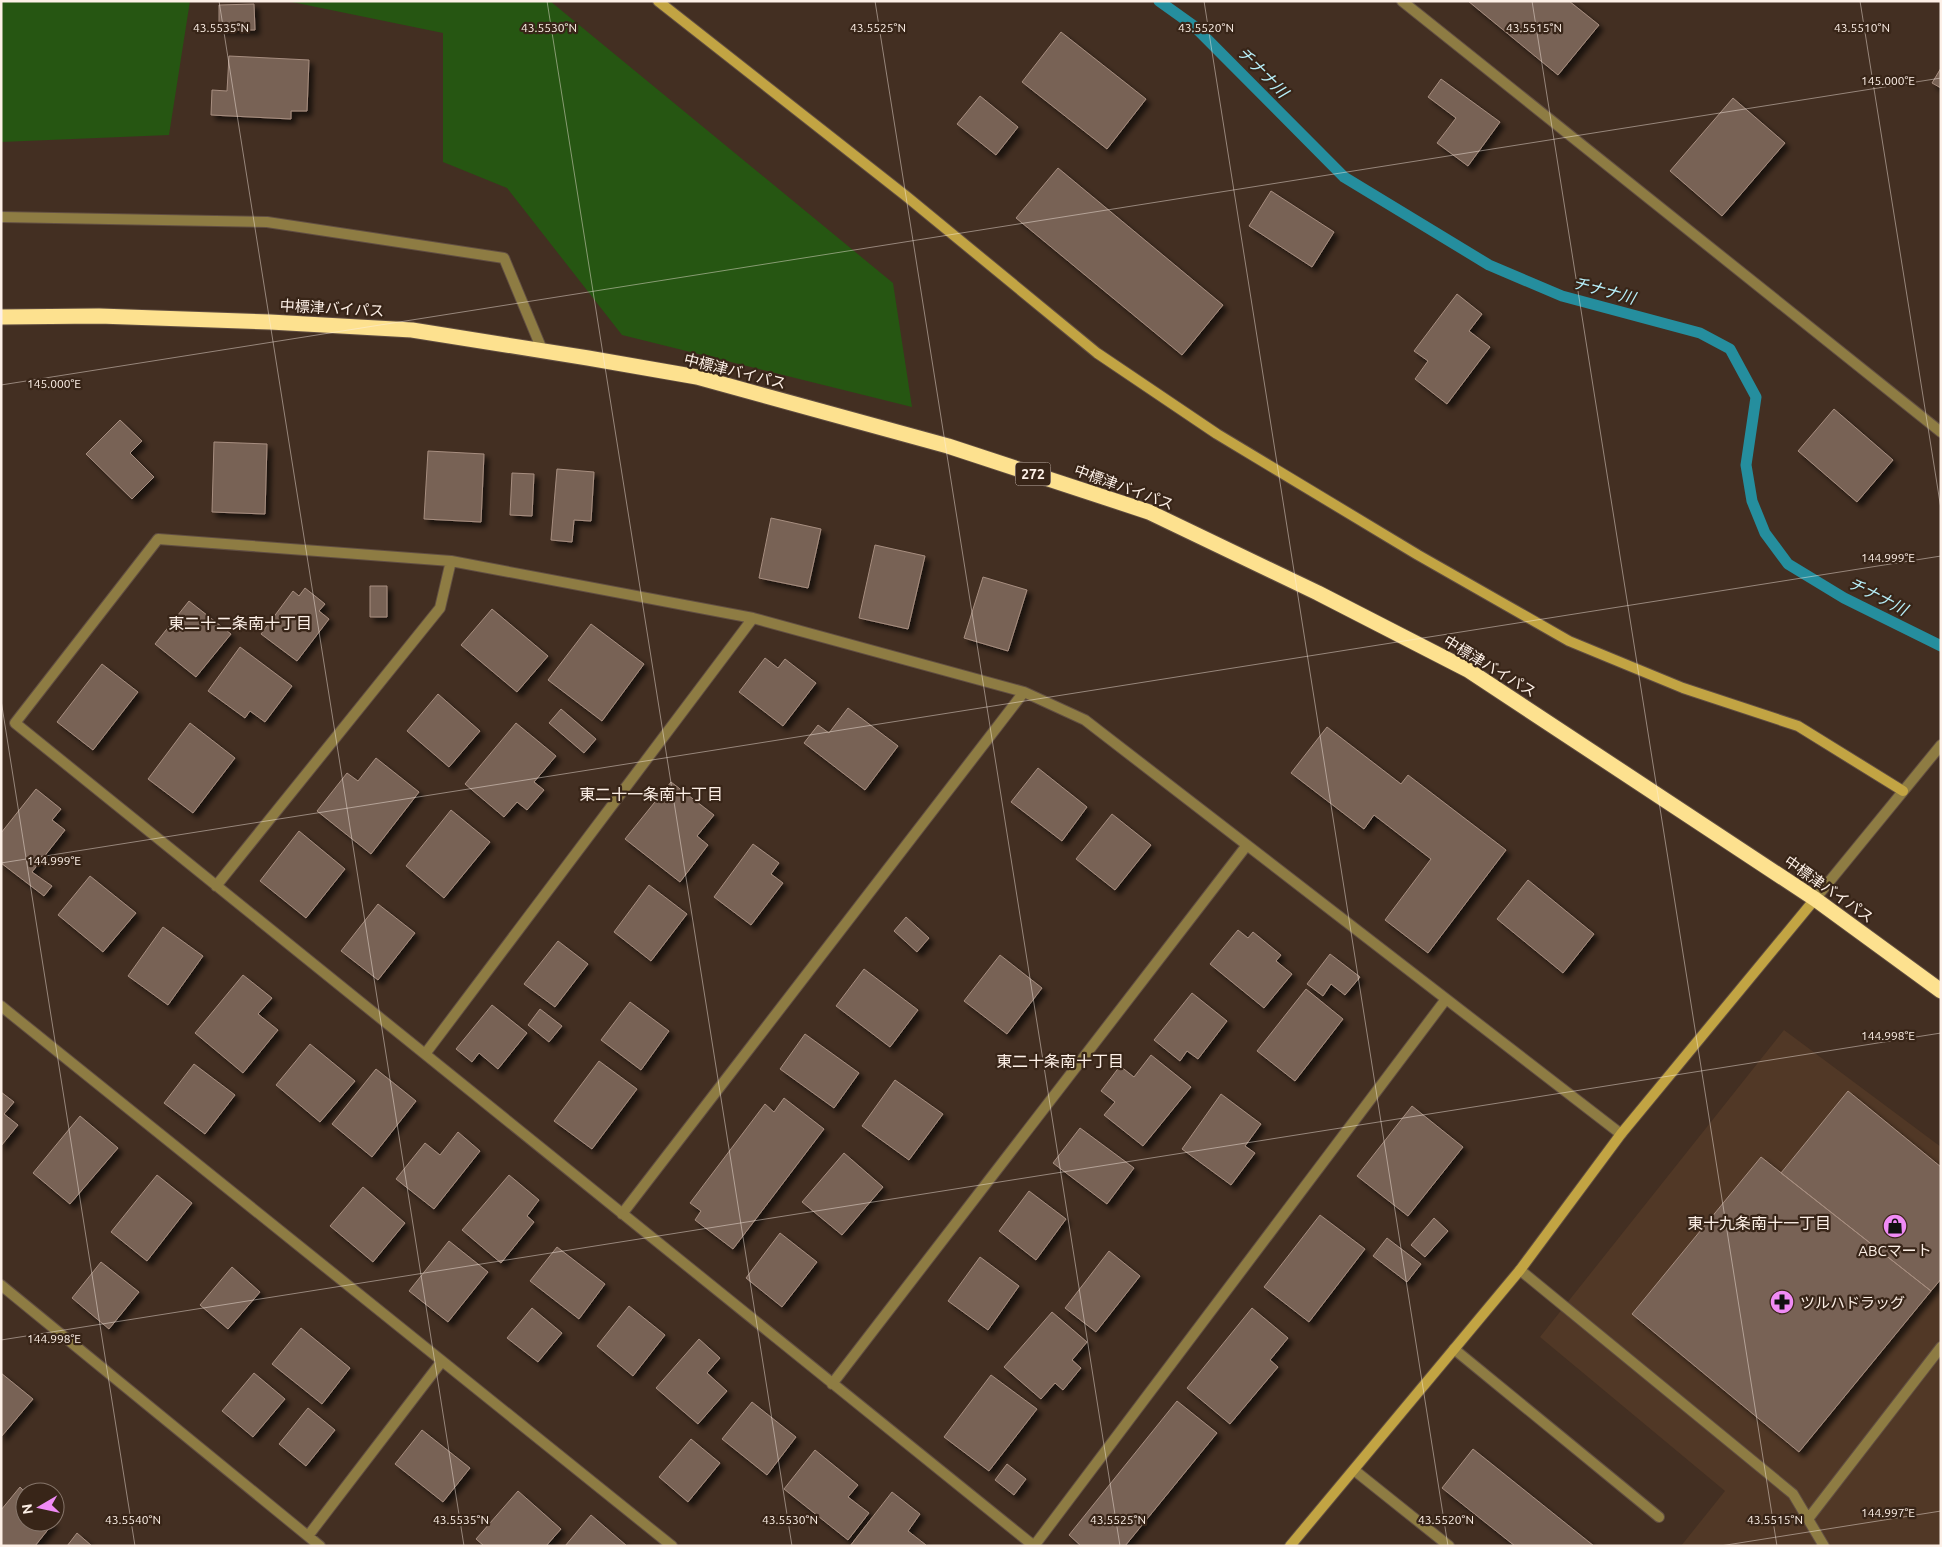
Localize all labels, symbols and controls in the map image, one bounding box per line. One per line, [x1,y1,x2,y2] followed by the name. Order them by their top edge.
[193,21,249,34] text: 43.5535°N
[521,21,577,34] text: 43.5530°N
[850,21,906,34] text: 43.5525°N
[1178,21,1234,34] text: 43.5520°N
[1506,21,1562,34] text: 43.5515°N
[1834,21,1890,34] text: 43.5510°N
[1234,43,1293,102] water label: チナナ川
[1861,74,1915,87] text: 145.000°E
[1571,273,1639,307] water label: チナナ川
[279,297,385,319] street label: 中標津バイパス
[682,350,788,392] street label: 中標津バイパス
[27,377,81,390] text: 145.000°E
[1072,461,1176,513] street label: 中標津バイパス
[1016,462,1050,486] road number: 272
[1861,551,1915,564] text: 144.999°E
[1845,573,1912,619] water label: チナナ川
[168,614,312,632] district label: 東二十二条南十丁目
[1441,632,1539,700] street label: 中標津バイパス
[579,785,723,803] district label: 東二十一条南十丁目
[1781,852,1877,926] street label: 中標津バイパス
[27,854,81,867] text: 144.999°E
[1861,1029,1915,1042] text: 144.998°E
[996,1052,1124,1070] district label: 東二十条南十丁目
[1882,1213,1908,1239] shop icon: ABCマート
[1687,1214,1831,1232] district label: 東十九条南十一丁目
[1858,1242,1932,1259] place label: ABCマート
[1769,1289,1795,1315] pharmacy icon: ツルハドラッグ
[1800,1294,1905,1311] place label: ツルハドラッグ
[27,1332,81,1345] text: 144.998°E
[15,1482,65,1532] north arrow
[18,1503,36,1515] text: N
[1861,1506,1915,1519] text: 144.997°E
[105,1513,161,1526] text: 43.5540°N
[433,1513,489,1526] text: 43.5535°N
[762,1513,818,1526] text: 43.5530°N
[1090,1513,1146,1526] text: 43.5525°N
[1418,1513,1474,1526] text: 43.5520°N
[1747,1513,1803,1526] text: 43.5515°N

